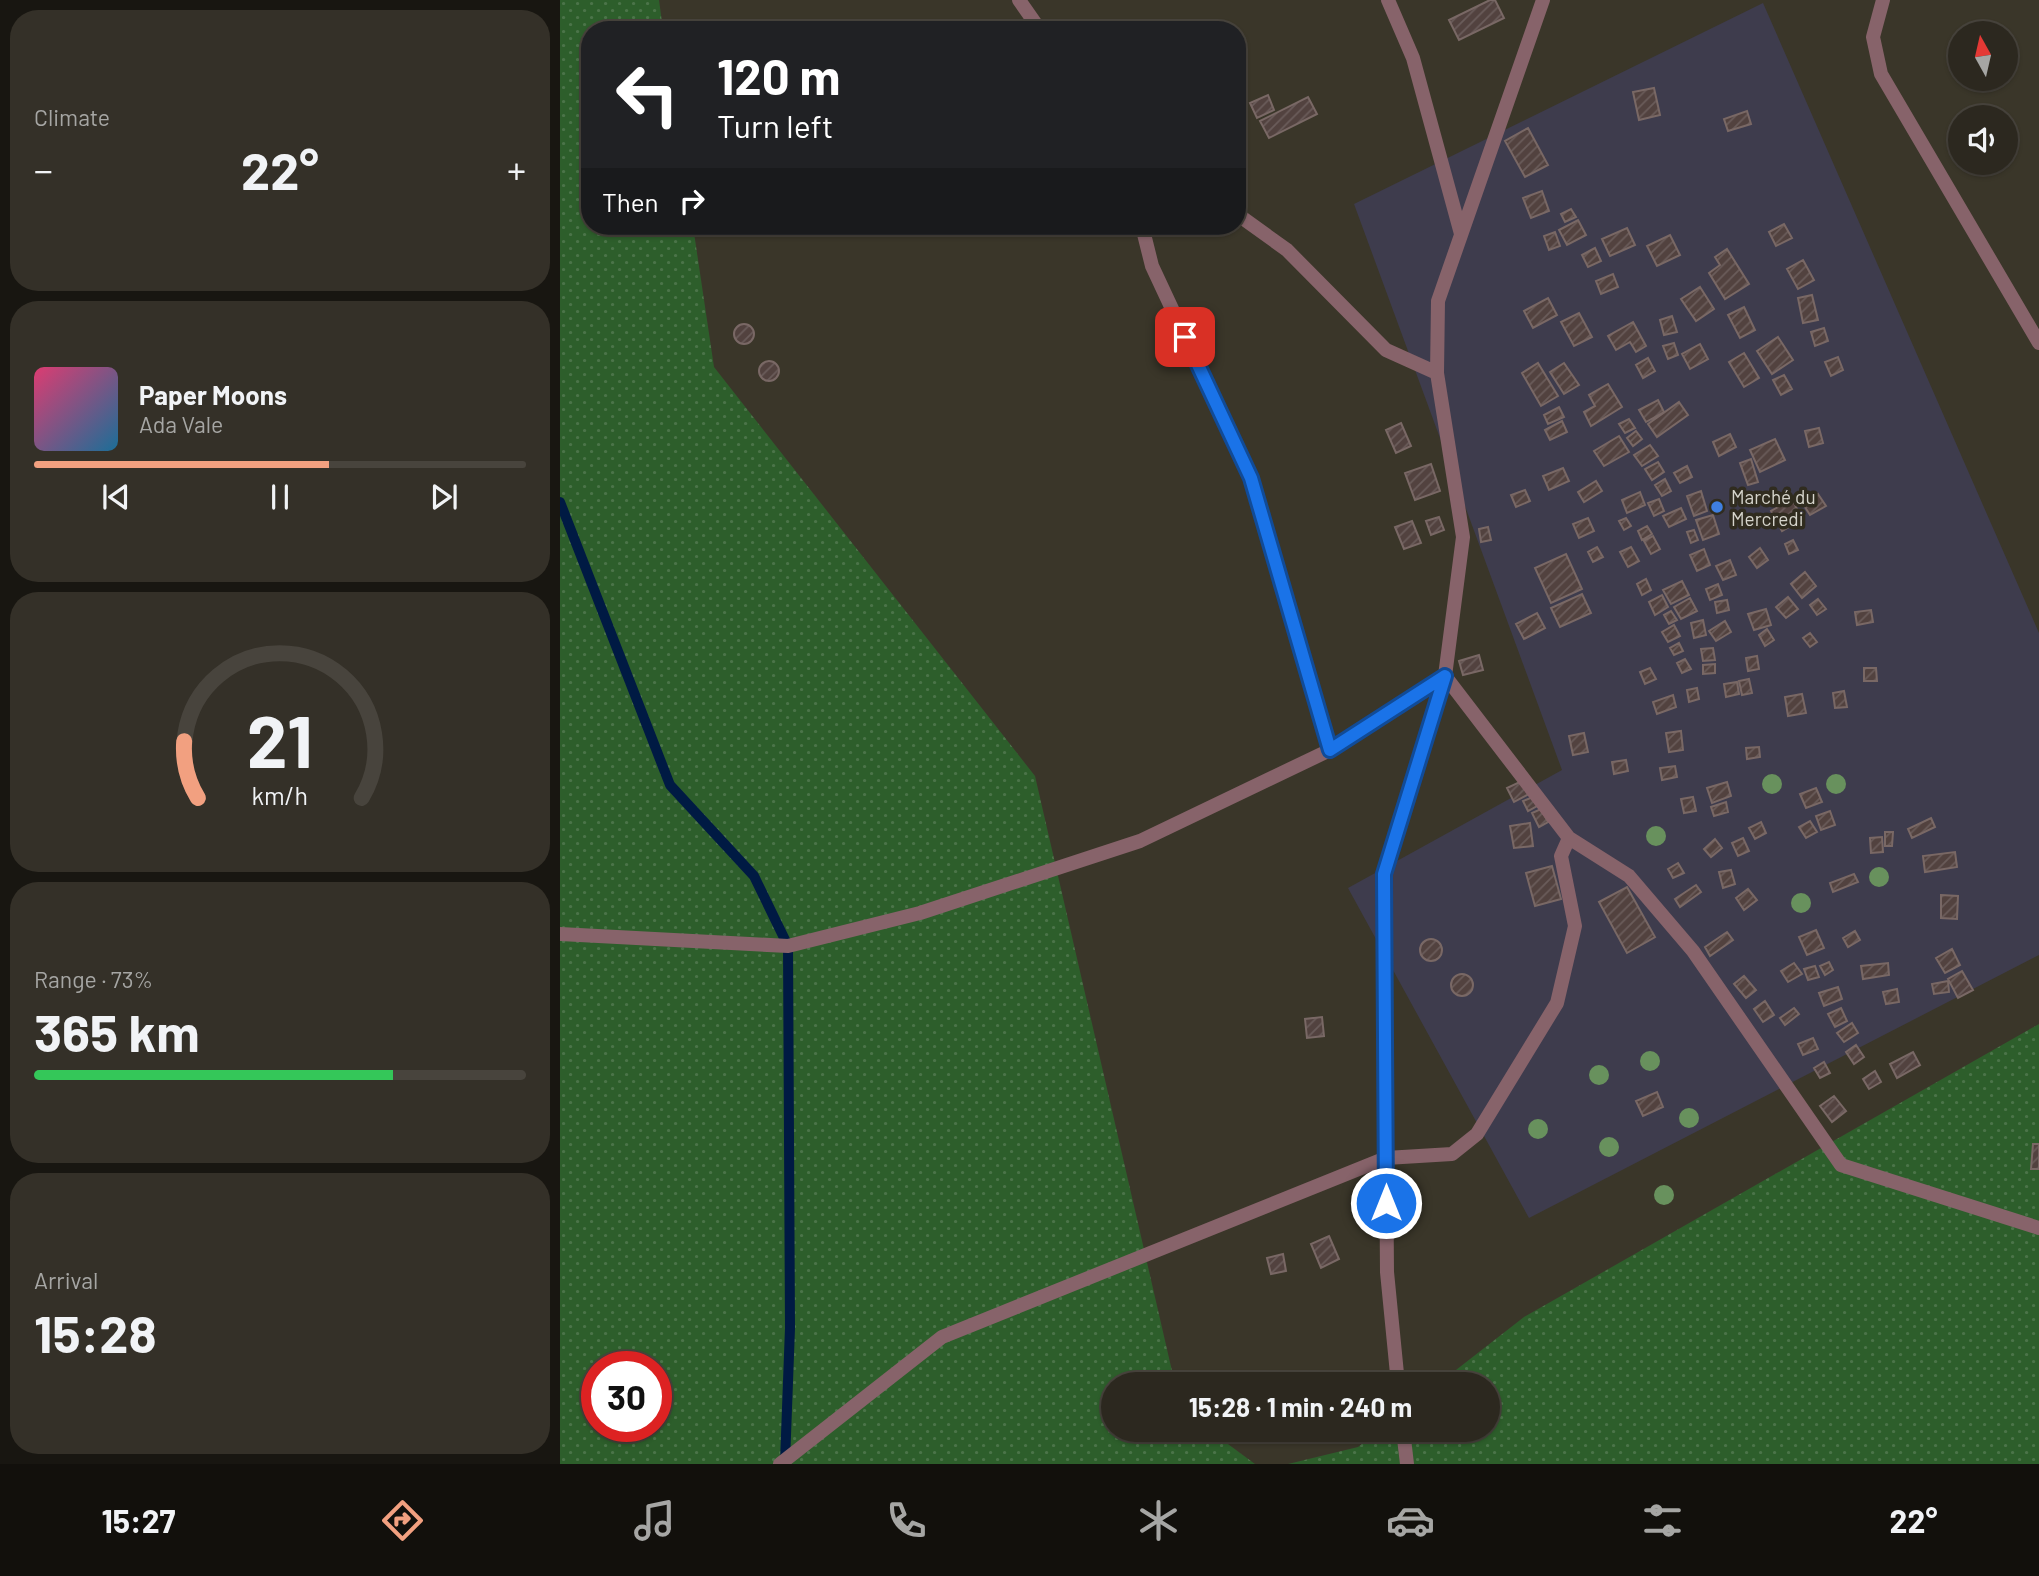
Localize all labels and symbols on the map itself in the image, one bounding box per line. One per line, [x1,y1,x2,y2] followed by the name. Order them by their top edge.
[1948,21,2018,91] north arrow
[1155,307,1215,367] pin
[1731,485,1816,530] place label: Marché du Mercredi
[1709,499,1725,515] marker: Marché du Mercredi
[1349,1166,1423,1240] position arrow
[581,1351,672,1442] speed limit sign: 30

